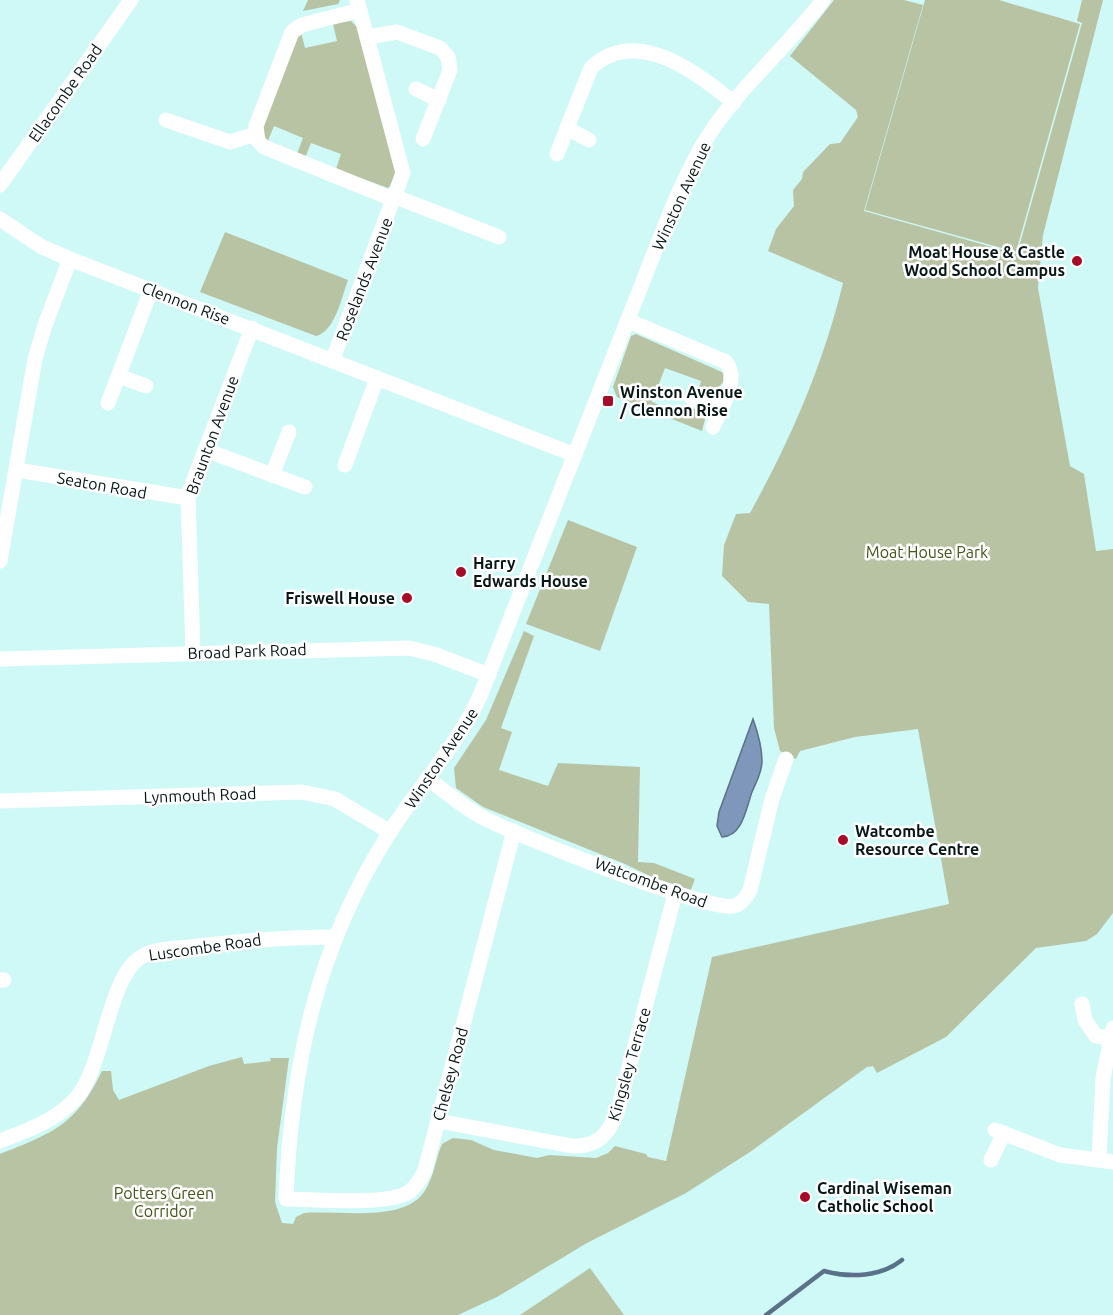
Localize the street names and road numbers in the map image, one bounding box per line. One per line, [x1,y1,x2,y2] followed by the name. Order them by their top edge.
[25,41,105,145] street label: Ellacombe Road
[648,139,714,253] street label: Winston Avenue
[332,215,396,343] street label: Roselands Avenue
[139,278,233,328] street label: Clennon Rise
[182,373,242,497] street label: Braunton Avenue
[56,468,148,502] street label: Seaton Road
[187,640,307,662] street label: Broad Park Road
[401,704,481,812] street label: Winston Avenue
[143,784,257,806] street label: Lynmouth Road
[592,853,710,911] street label: Watcombe Road
[148,930,262,964] street label: Luscombe Road
[604,1005,654,1123] street label: Kingsley Terrace
[429,1025,471,1123] street label: Chelsey Road

